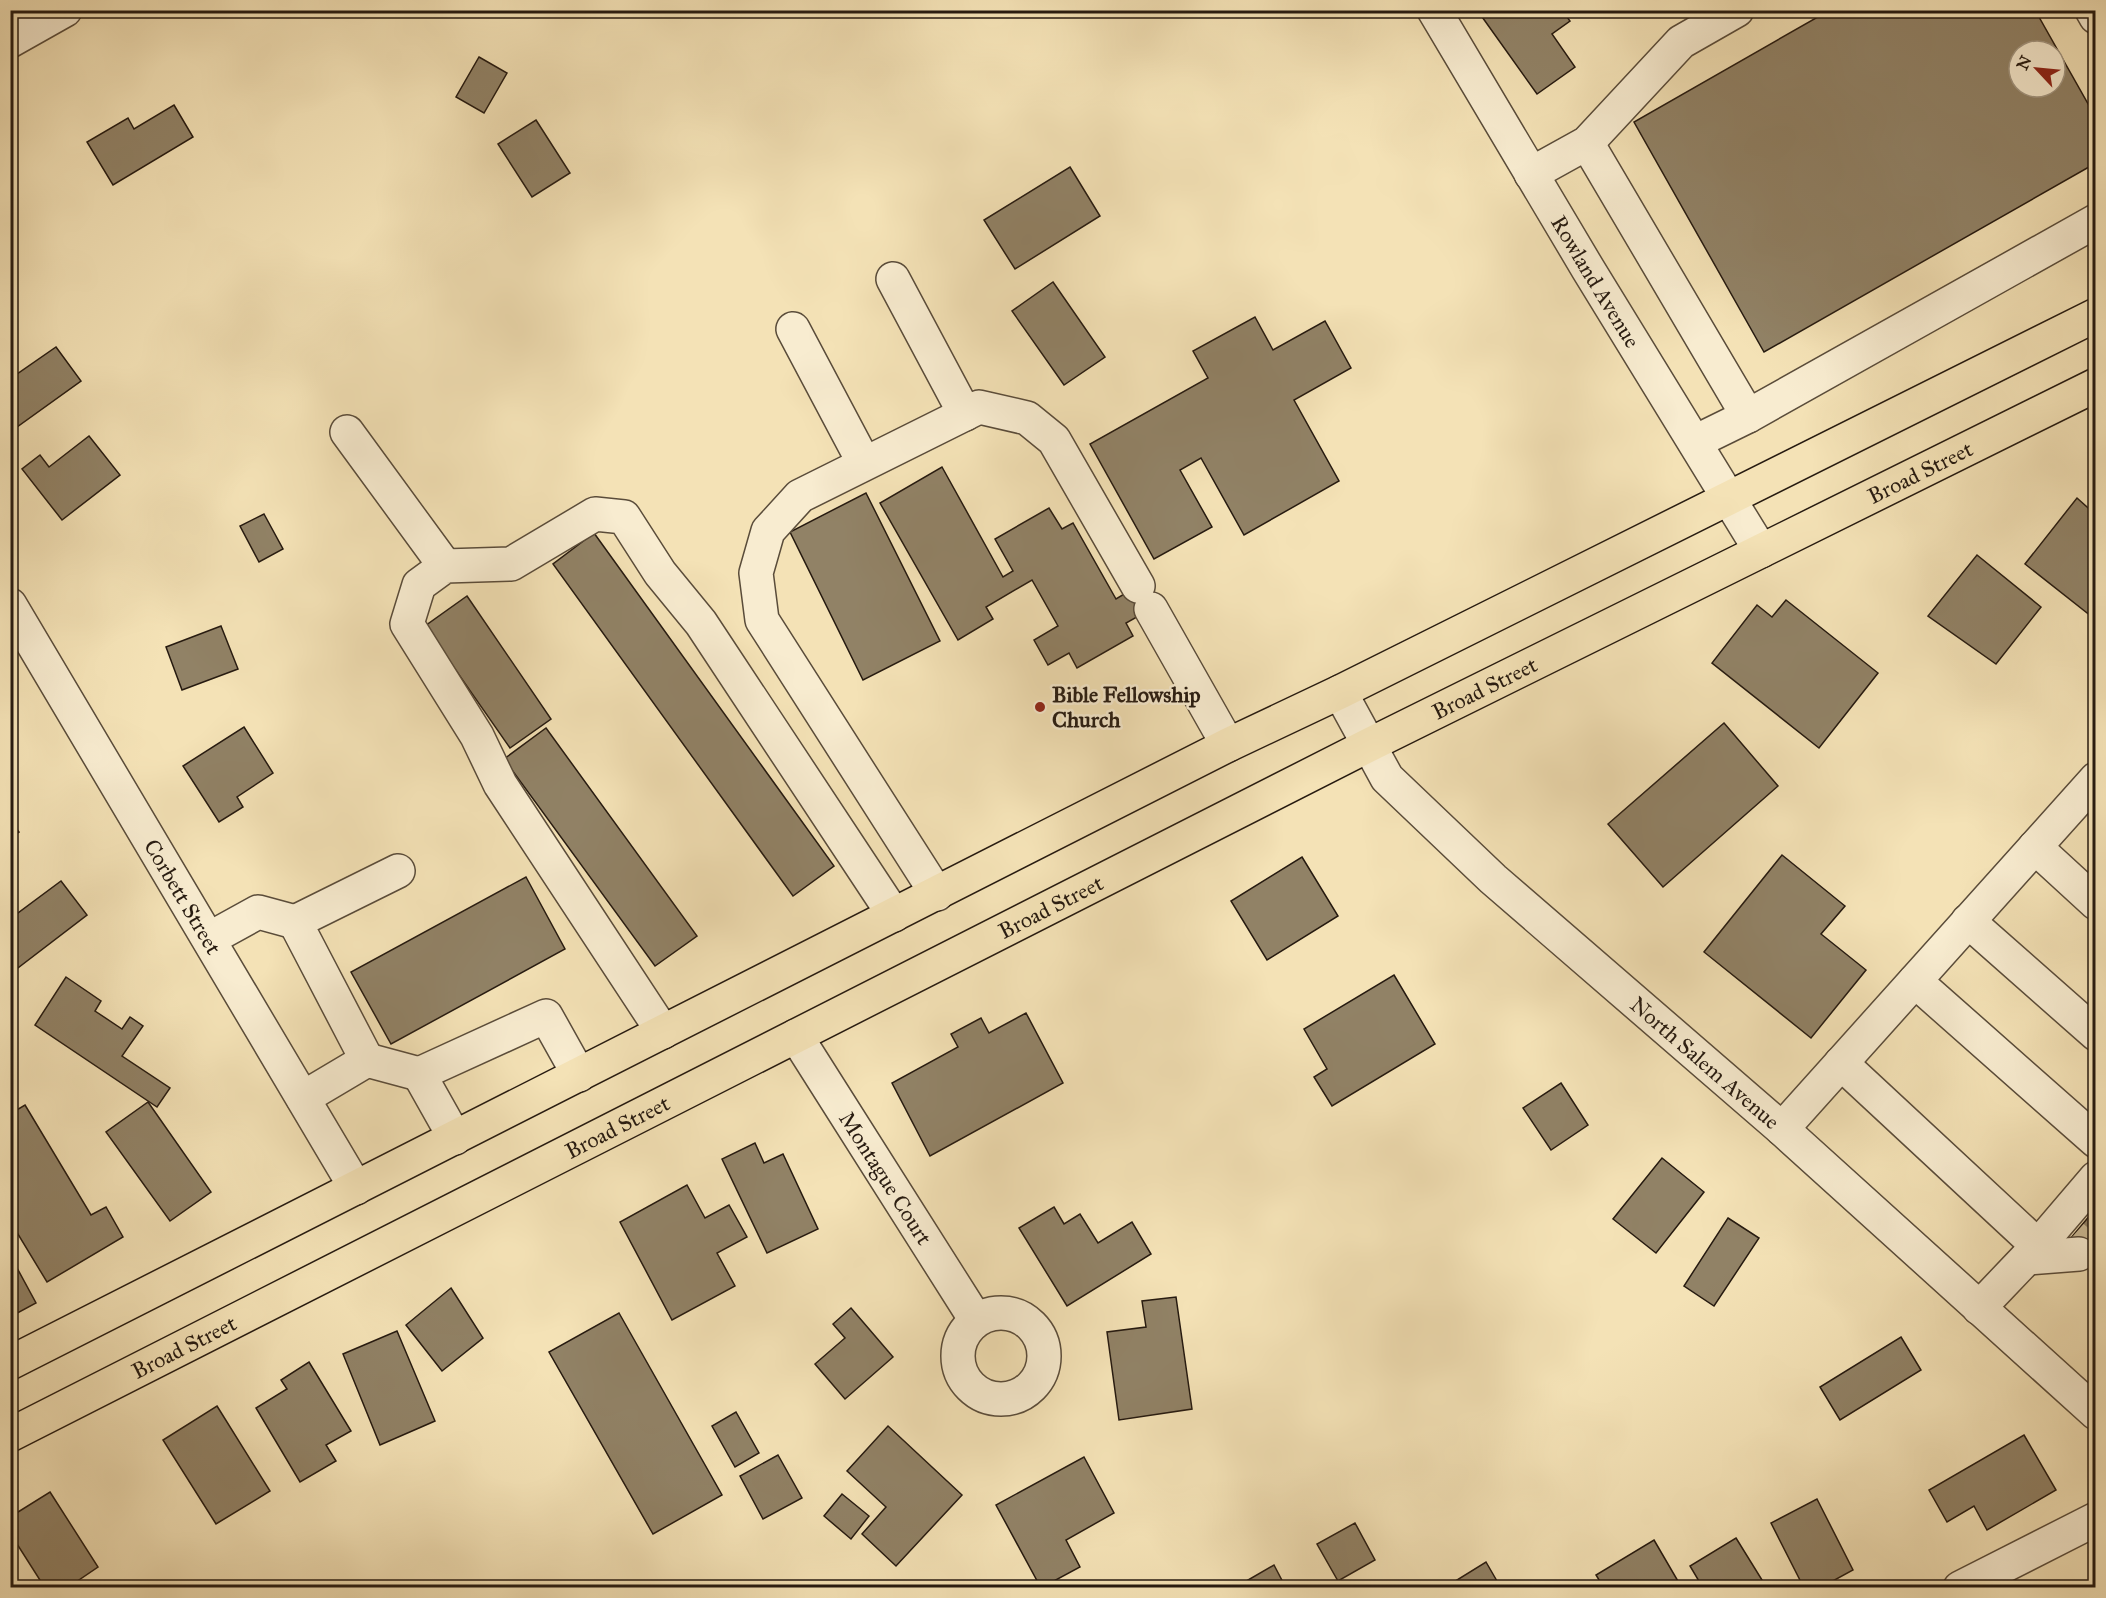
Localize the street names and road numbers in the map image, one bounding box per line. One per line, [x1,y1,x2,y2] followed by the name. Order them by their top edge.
[1545,211,1646,353] street label: Rowland Avenue
[1863,435,1977,510] street label: Broad Street
[1428,651,1542,726] street label: Broad Street
[138,834,227,959] street label: Corbett Street
[994,869,1108,945] street label: Broad Street
[1625,991,1785,1135] street label: North Salem Avenue
[561,1089,674,1165] street label: Broad Street
[833,1106,938,1250] street label: Montague Court
[127,1309,241,1385] street label: Broad Street

